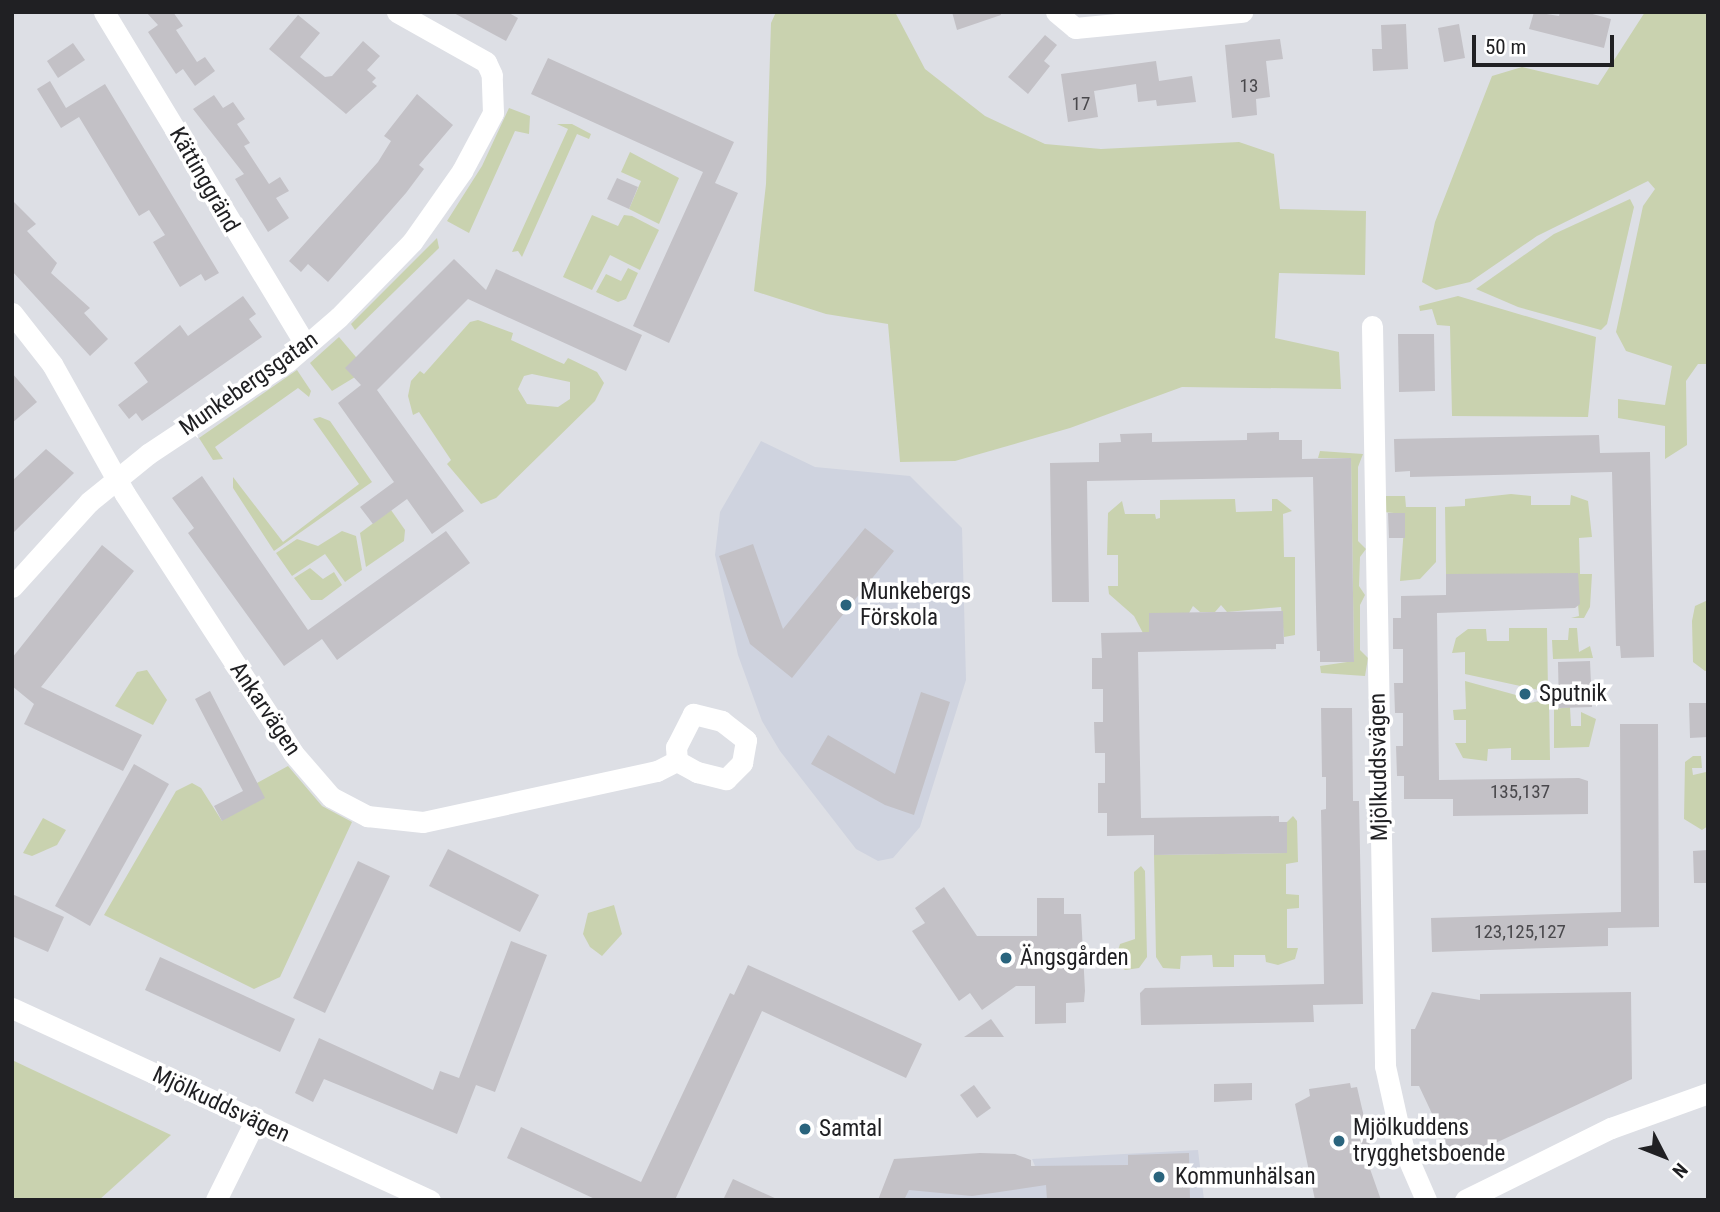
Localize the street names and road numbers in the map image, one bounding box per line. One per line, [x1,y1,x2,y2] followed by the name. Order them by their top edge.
[163,123,245,237] street label: Kättinggränd
[174,326,324,442] street label: Munkebergsgatan
[224,657,306,761] street label: Ankarvägen
[1364,693,1394,841] street label: Mjölkuddsvägen
[148,1061,294,1149] street label: Mjölkuddsvägen

